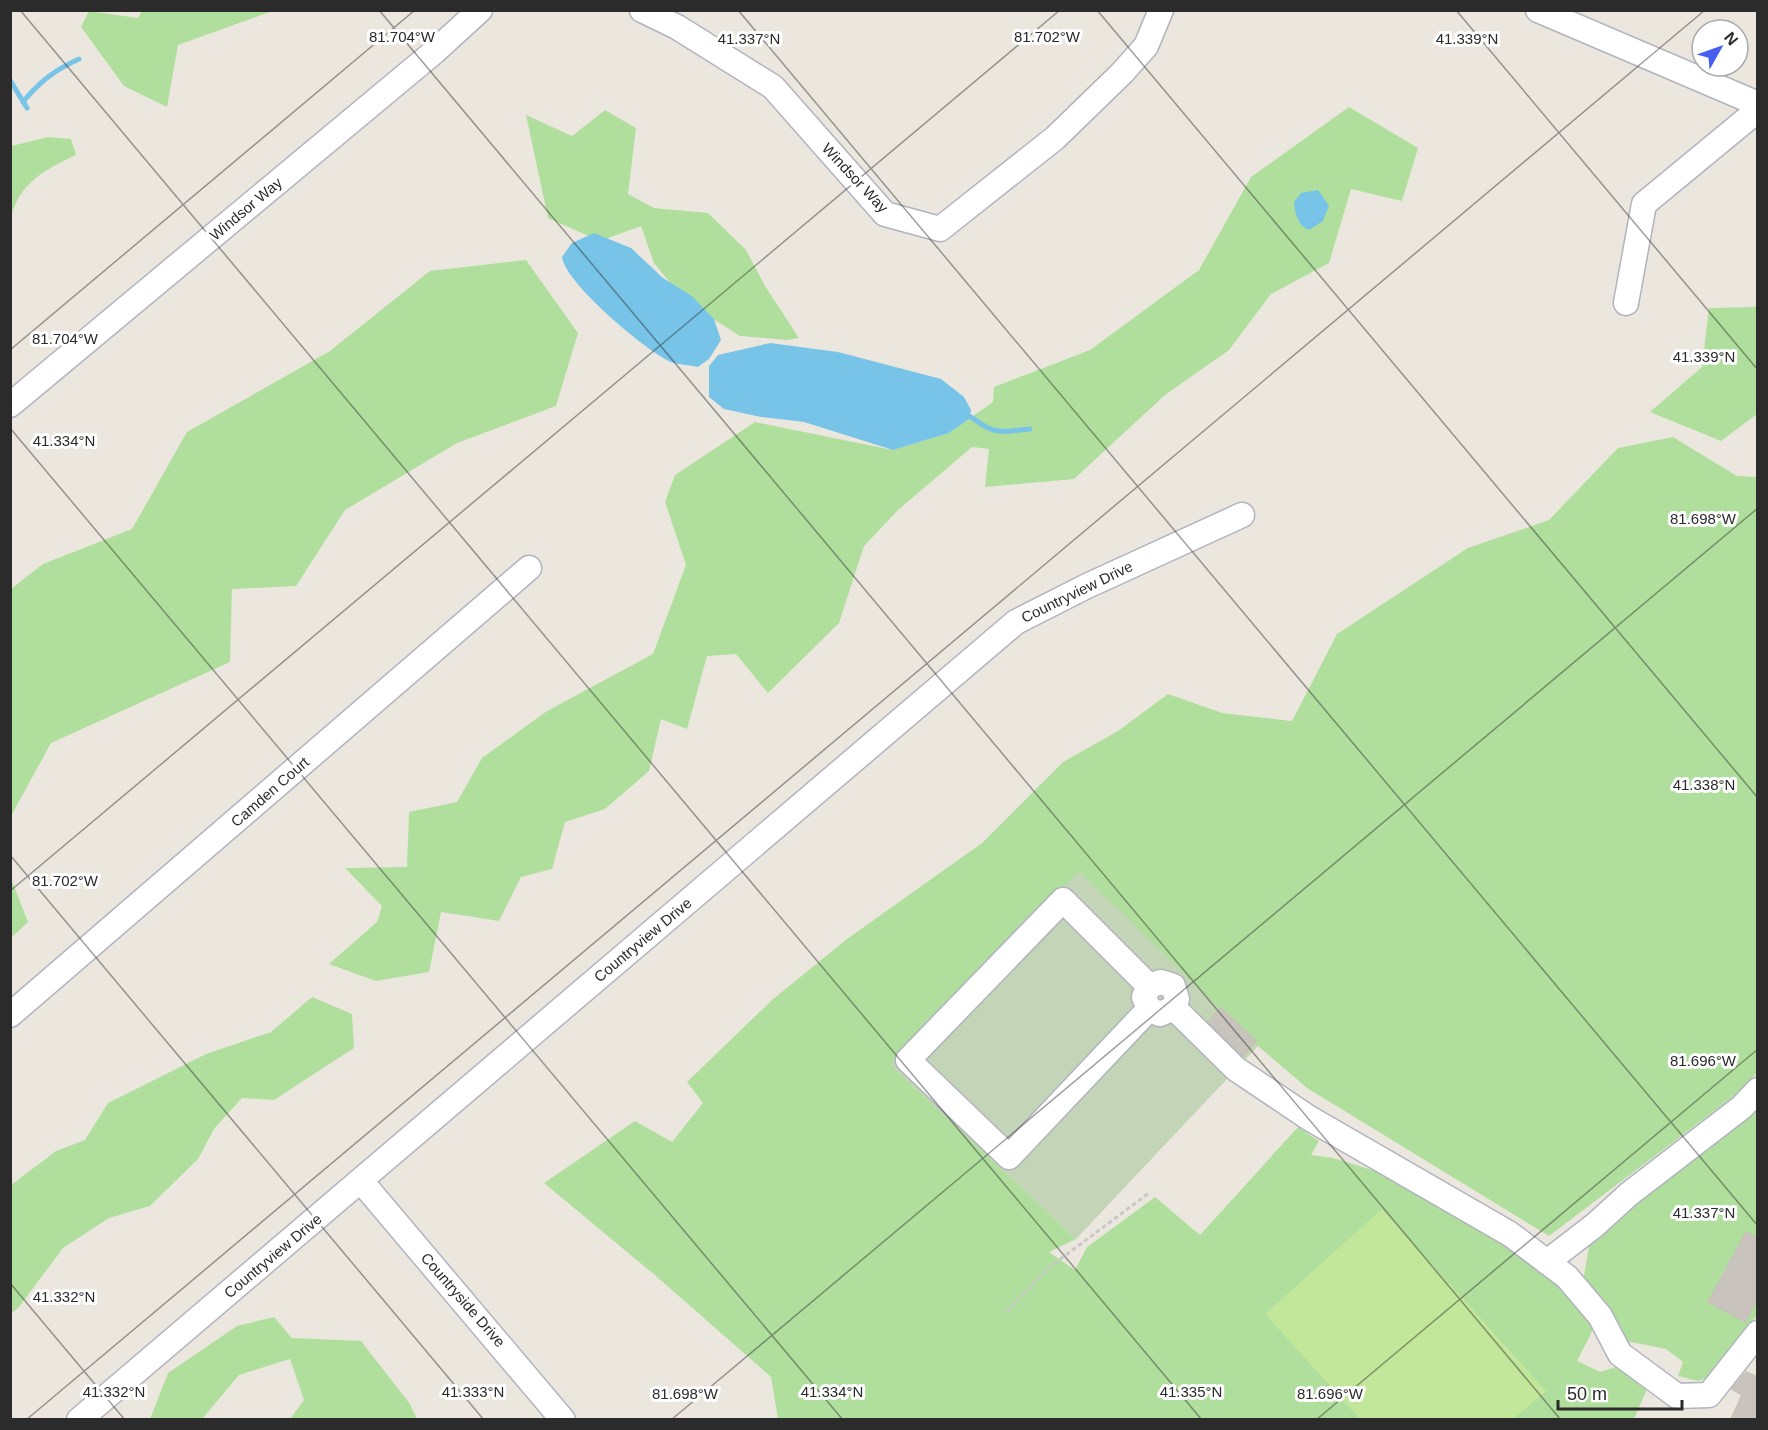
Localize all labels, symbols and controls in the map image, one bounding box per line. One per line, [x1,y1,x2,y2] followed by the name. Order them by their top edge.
[1690,18,1750,78] north arrow
[369,28,436,45] text: 81.704°W
[1014,28,1081,45] text: 81.702°W
[1721,29,1741,49] text: N
[718,30,780,47] text: 41.337°N
[1436,30,1498,47] text: 41.339°N
[819,139,892,216] street label: Windsor Way
[206,173,285,244] street label: Windsor Way
[32,330,99,347] text: 81.704°W
[1673,348,1735,365] text: 41.339°N
[33,432,95,449] text: 41.334°N
[1670,510,1737,527] text: 81.698°W
[1018,557,1135,626] street label: Countryview Drive
[227,753,313,830] street label: Camden Court
[1673,776,1735,793] text: 41.338°N
[32,872,99,889] text: 81.702°W
[591,894,695,985] street label: Countryview Drive
[1670,1052,1737,1069] text: 81.696°W
[1673,1204,1735,1221] text: 41.337°N
[221,1210,325,1301] street label: Countryview Drive
[418,1249,509,1350] street label: Countryside Drive
[33,1288,95,1305] text: 41.332°N
[1558,1373,1682,1411] scale bar
[83,1383,145,1400] text: 41.332°N
[442,1383,504,1400] text: 41.333°N
[801,1383,863,1400] text: 41.334°N
[1160,1383,1222,1400] text: 41.335°N
[1567,1384,1607,1404] text: 50 m
[652,1385,719,1402] text: 81.698°W
[1297,1385,1364,1402] text: 81.696°W

